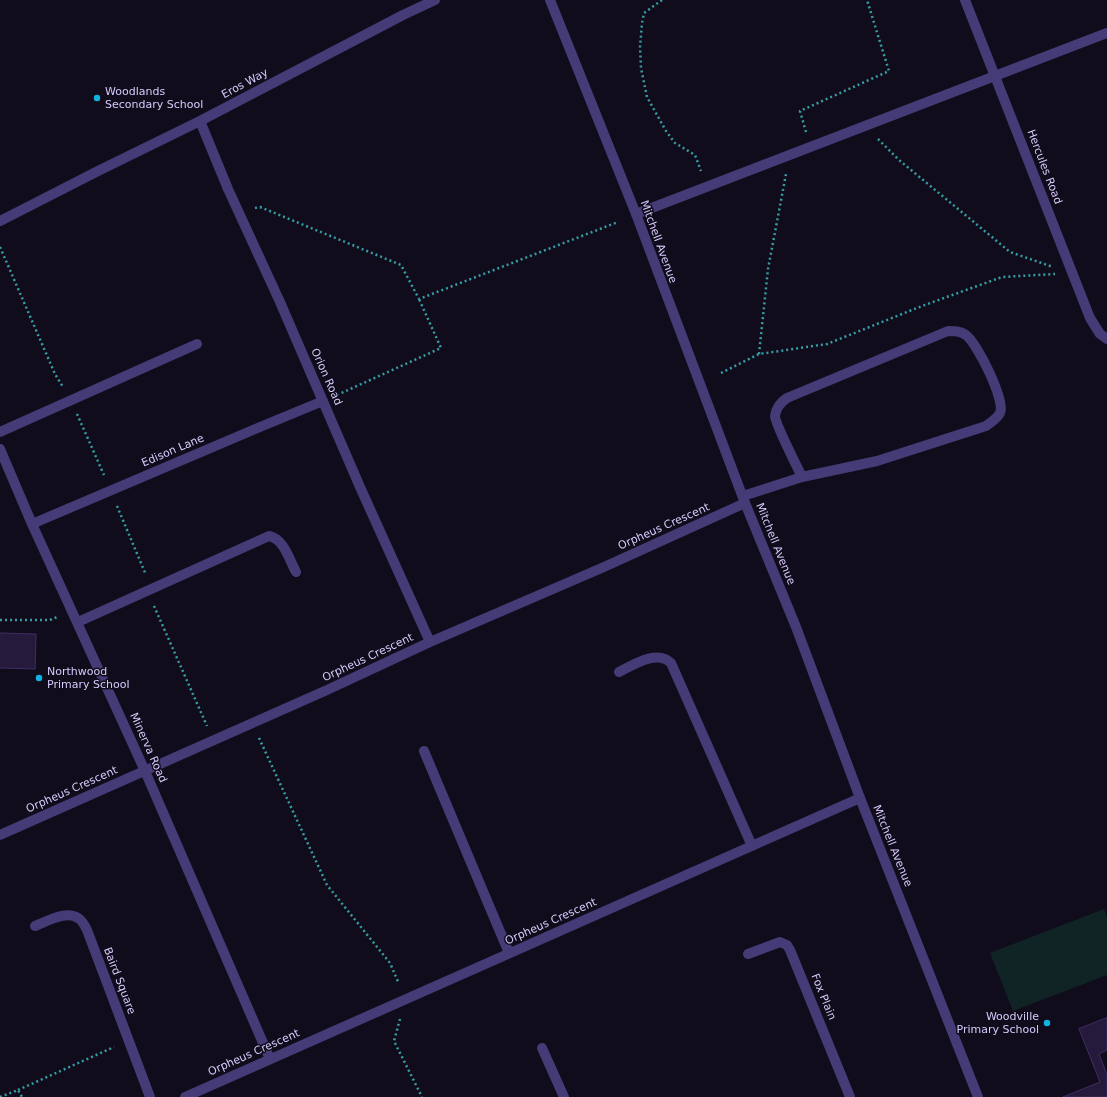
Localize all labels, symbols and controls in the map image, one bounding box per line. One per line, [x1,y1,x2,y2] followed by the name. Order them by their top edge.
[220,66,270,102] street label: Eros Way
[105,85,203,111] place label: Woodlands Secondary School
[92,93,102,103] marker: Woodlands Secondary School
[1024,128,1064,206] street label: Hercules Road
[637,199,679,285] street label: Mitchell Avenue
[308,346,344,408] street label: Orion Road
[140,432,206,470] street label: Edison Lane
[616,501,712,553] street label: Orpheus Crescent
[753,501,797,587] street label: Mitchell Avenue
[321,631,415,685] street label: Orpheus Crescent
[47,665,130,691] place label: Northwood Primary School
[34,673,44,683] marker: Northwood Primary School
[127,711,169,785] street label: Minerva Road
[24,764,120,816] street label: Orpheus Crescent
[870,803,914,889] street label: Mitchell Avenue
[503,896,599,948] street label: Orpheus Crescent
[100,946,138,1016] street label: Baird Square
[808,972,838,1022] street label: Fox Plain
[956,1010,1039,1036] place label: Woodville Primary School
[1042,1018,1052,1028] marker: Woodville Primary School
[206,1027,302,1079] street label: Orpheus Crescent

